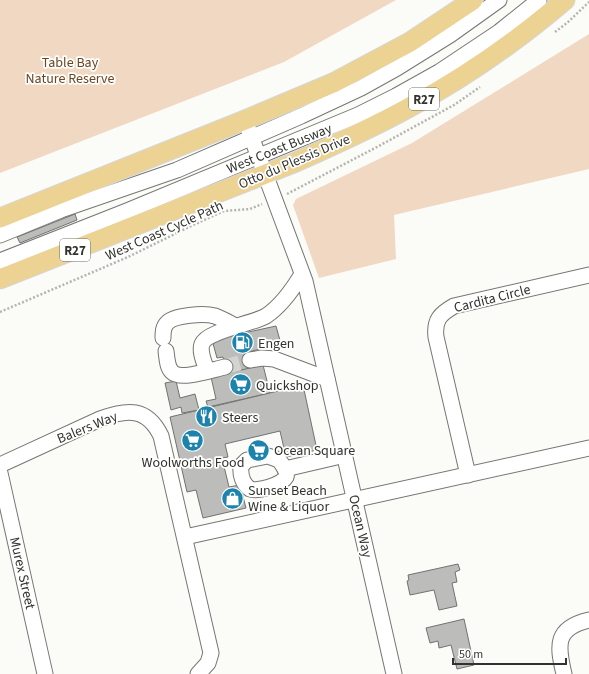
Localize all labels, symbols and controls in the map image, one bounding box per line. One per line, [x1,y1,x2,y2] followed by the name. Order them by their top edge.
[26,53,115,89] park label: Table Bay Nature Reserve
[409,88,439,110] road number: R27
[224,119,335,179] street label: West Coast Busway
[235,129,353,194] street label: Otto du Plessis Drive
[102,196,227,266] street label: West Coast Cycle Path
[60,239,90,261] road number: R27
[452,280,533,318] street label: Cardita Circle
[230,330,256,356] fuel station icon: Engen
[258,334,295,354] place label: Engen
[227,372,253,398] supermarket icon: Quickshop
[256,376,319,396] place label: Quickshop
[193,404,219,430] restaurant icon: Steers
[54,407,121,449] street label: Balers Way
[222,408,258,428] place label: Steers
[180,427,206,453] supermarket icon: Woolworths Food
[245,437,271,463] supermarket icon: Ocean Square
[274,441,355,461] place label: Ocean Square
[142,453,244,473] place label: Woolworths Food
[248,481,329,517] place label: Sunset Beach Wine & Liquor
[219,485,245,511] shop icon: Sunset Beach Wine & Liquor
[343,493,377,560] street label: Ocean Way
[4,535,40,612] street label: Murex Street
[453,640,566,666] scale bar
[459,646,483,663] text: 50 m

